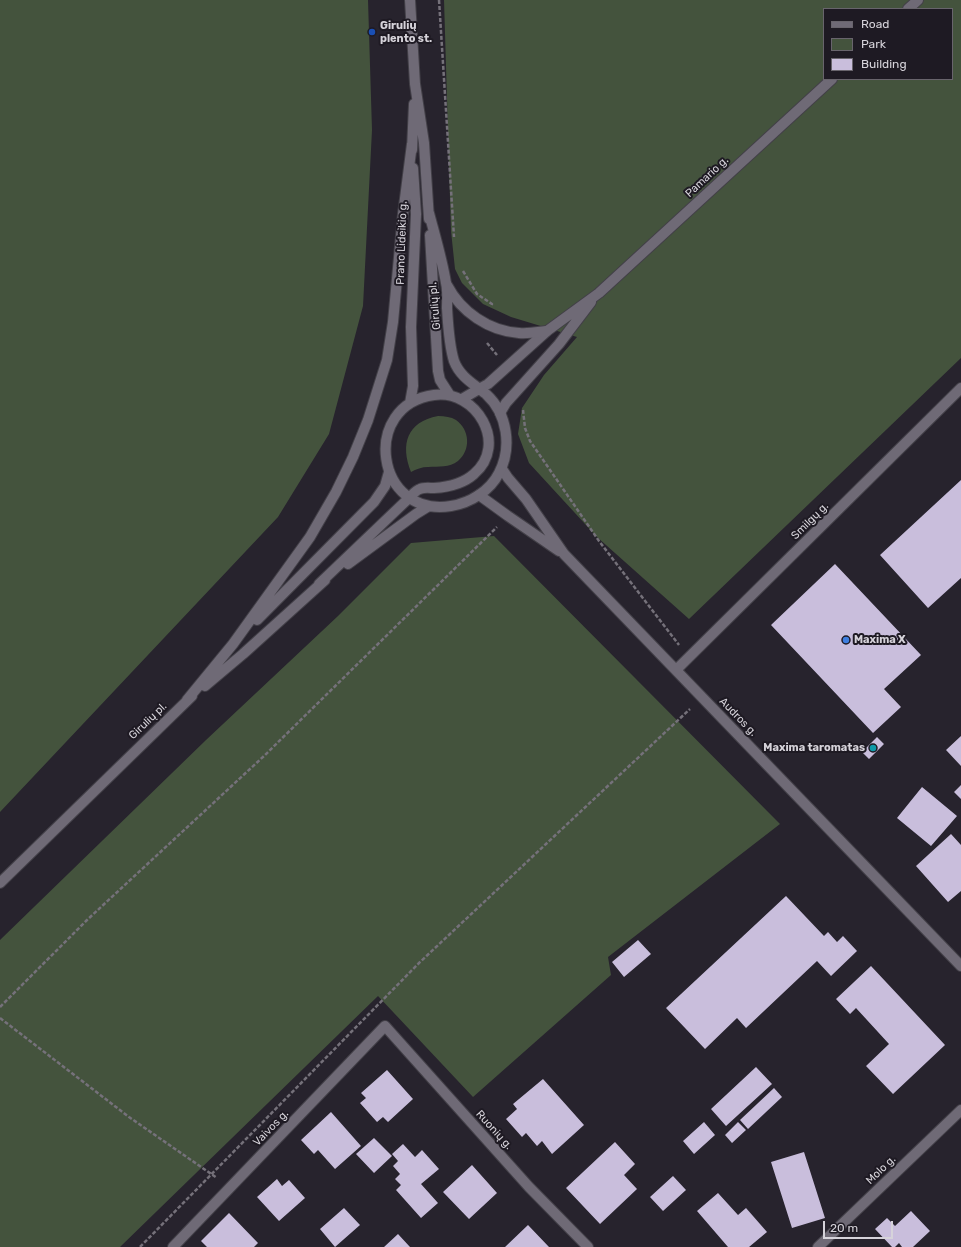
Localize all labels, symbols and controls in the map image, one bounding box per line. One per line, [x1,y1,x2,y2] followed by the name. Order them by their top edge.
[823,8,953,80] legend
[861,17,889,31] text: Road
[380,19,432,45] place label: Girulių plento st.
[367,27,377,37] marker: Girulių plento st.
[861,37,886,51] text: Park
[861,57,907,71] text: Building
[683,154,731,200] street label: Pamario g.
[394,201,410,285] street label: Prano Lideikio g.
[426,282,444,330] street label: Girulių pl.
[789,500,831,542] street label: Smilgų g.
[854,633,906,647] place label: Maxima X
[841,635,851,645] marker: Maxima X
[716,695,760,739] street label: Audros g.
[126,700,170,742] street label: Girulių pl.
[763,741,865,755] place label: Maxima taromatas
[868,743,878,753] marker: Maxima taromatas
[251,1107,291,1149] street label: Vaivos g.
[473,1108,515,1152] street label: Ruonių g.
[863,1153,899,1187] street label: Molo g.
[825,1213,895,1239] scale bar
[830,1221,858,1235] text: 20 m

